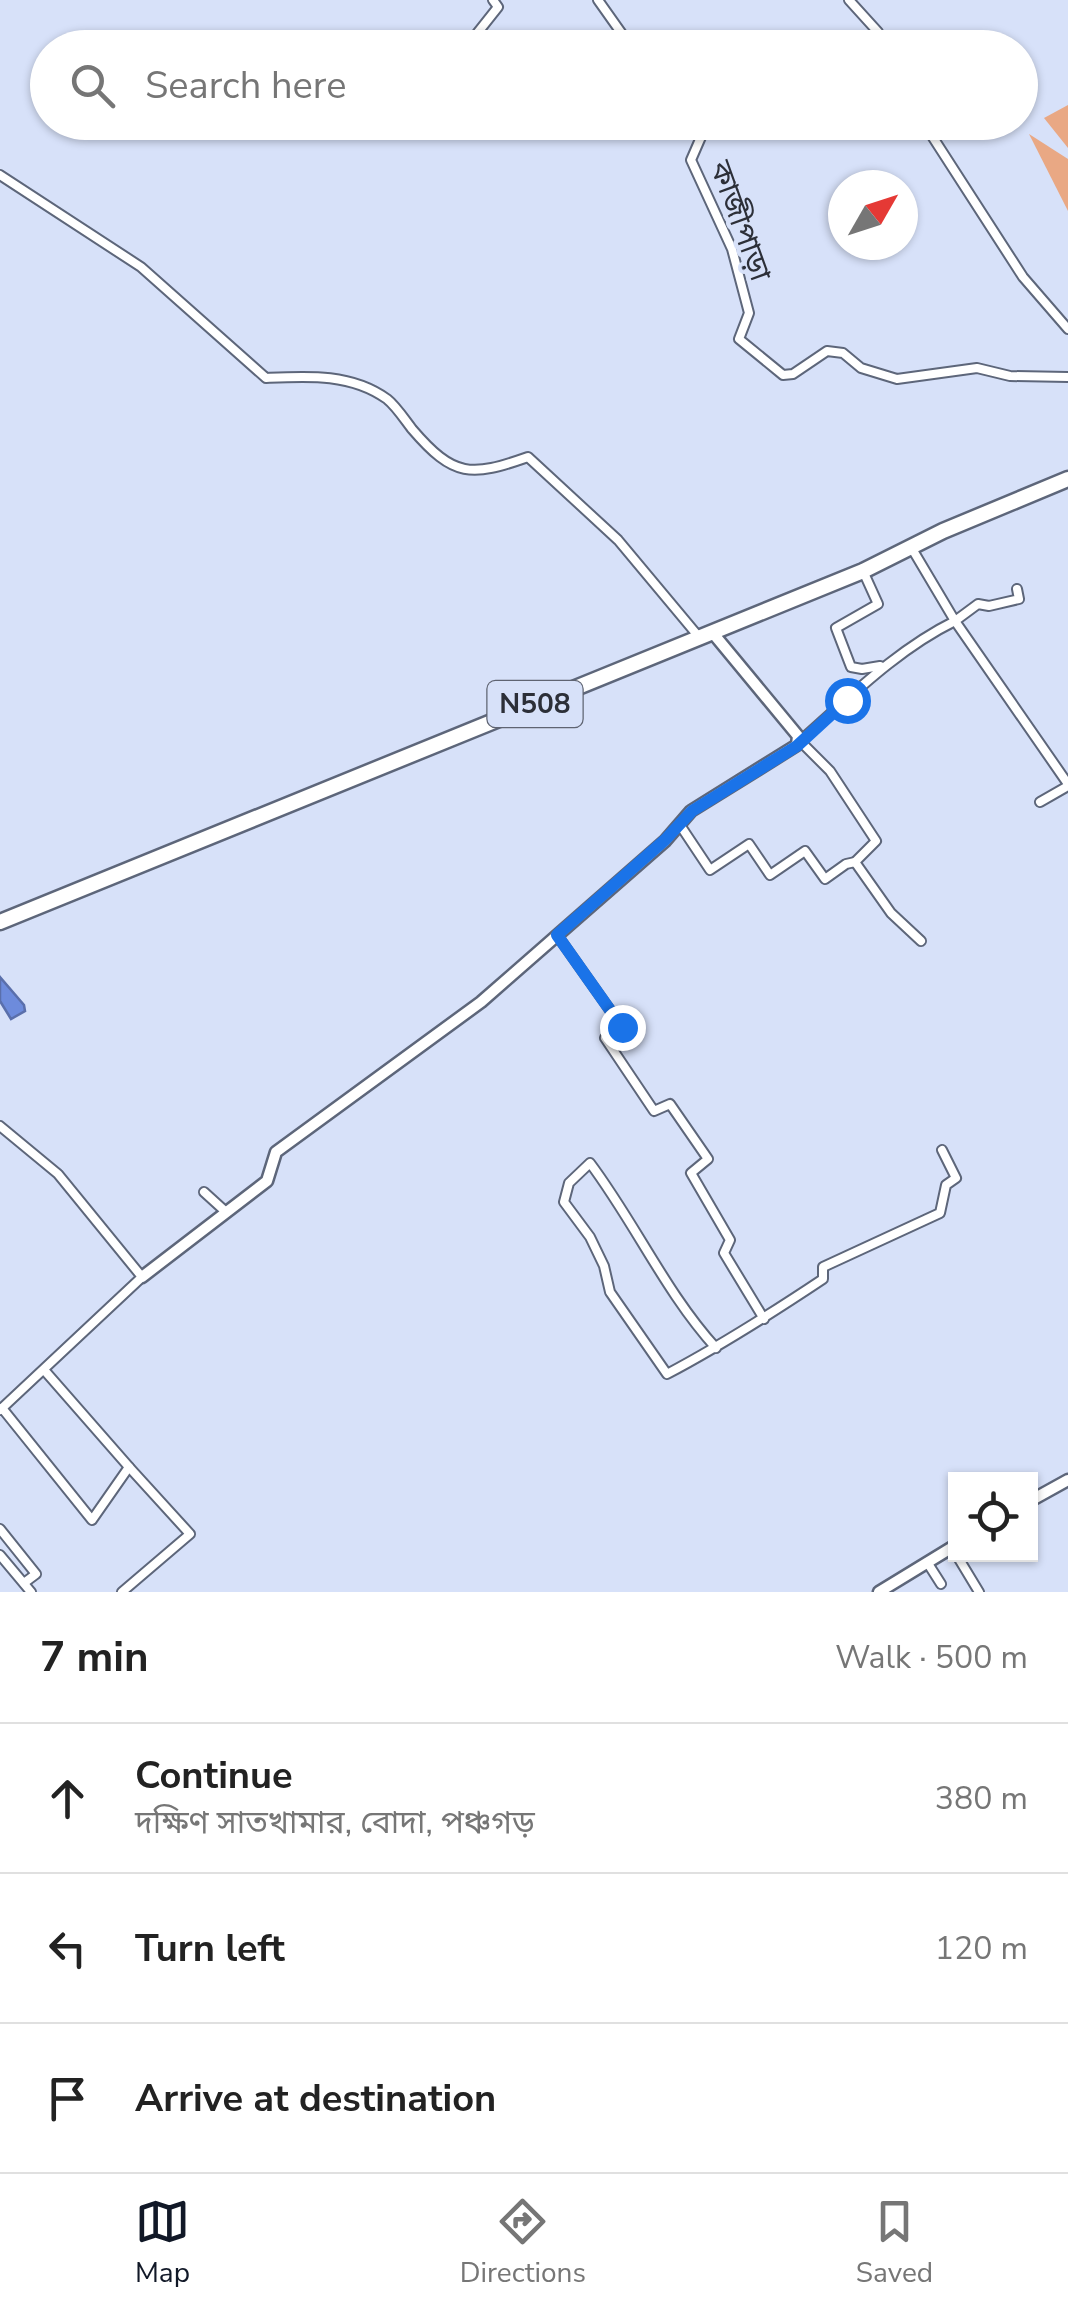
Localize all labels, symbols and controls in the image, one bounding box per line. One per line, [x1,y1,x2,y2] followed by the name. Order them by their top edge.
[30,30,1038,140] search box
[65,58,120,113] icon: search
[145,60,346,111] text: Search here
[699,154,781,288] street label: কাজীপাড়া
[828,170,918,260] north arrow
[825,678,871,724] route start
[488,681,582,727] road number: N508
[600,1005,646,1051] route end
[948,1472,1038,1562] map controls
[948,1472,1038,1562] button: locate
[40,1629,149,1686] text: 7 min
[835,1636,1028,1679] text: Walk · 500 m
[135,1750,293,1801] text: Continue
[40,1771,95,1826] icon: ahead
[935,1777,1028,1820] text: 380 m
[135,1801,535,1844] text: দক্ষিণ সাতখামার, বোদা, পঞ্চগড়
[40,1921,95,1976] icon: left
[135,1923,285,1974] text: Turn left
[935,1927,1028,1970] text: 120 m
[40,2071,95,2126] icon: arrive
[135,2073,496,2124] text: Arrive at destination
[135,2194,190,2292] tab: Map
[460,2194,586,2292] tab: Directions
[856,2194,933,2292] tab: Saved

